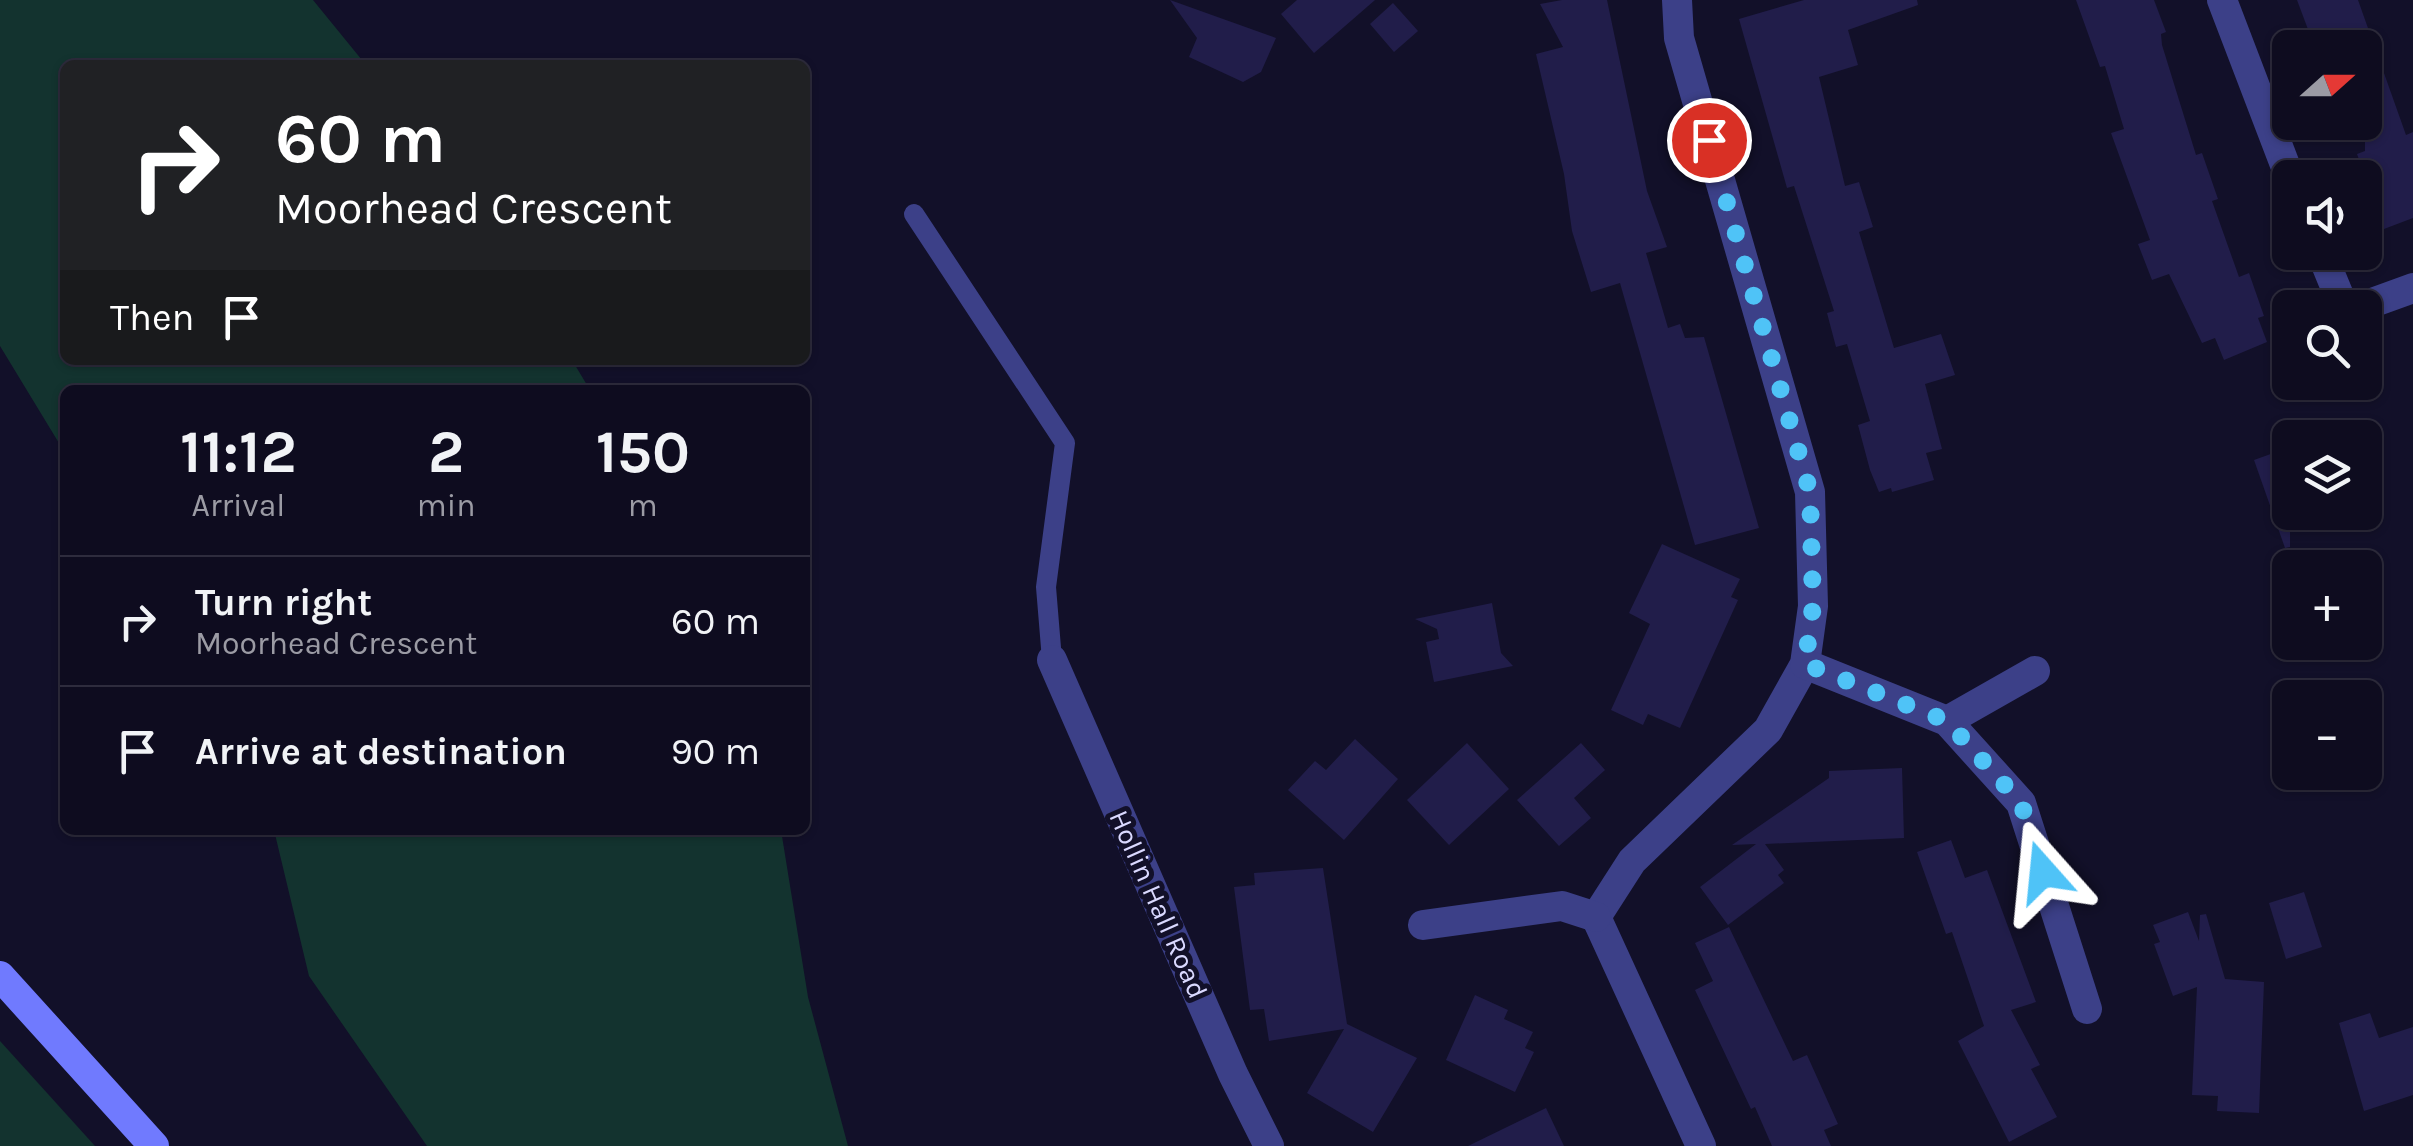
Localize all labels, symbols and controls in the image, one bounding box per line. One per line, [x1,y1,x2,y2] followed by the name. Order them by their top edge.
[2272,30,2382,140] north arrow
[2272,30,2382,790] map controls
[275,98,446,180] text: 60 m
[1667,98,1752,183] pin
[110,100,240,230] icon: right
[1682,113,1737,168] icon: arrive
[2272,160,2382,270] button: sound
[275,182,672,234] text: Moorhead Crescent
[214,290,269,345] icon: arrive
[2272,290,2382,400] button: search
[110,295,194,340] text: Then
[180,417,297,487] text: 11:12
[428,417,464,487] text: 2
[596,417,690,487] text: 150
[2272,420,2382,530] button: layers
[192,487,285,524] text: Arrival
[417,487,476,524] text: min
[628,487,658,524] text: m
[2272,550,2382,660] button: +
[195,580,372,625] text: Turn right
[110,594,165,649] icon: right
[671,599,760,644] text: 60 m
[195,625,477,662] text: Moorhead Crescent
[2272,680,2382,790] button: −
[110,724,165,779] icon: arrive
[195,729,567,774] text: Arrive at destination
[671,729,760,774] text: 90 m
[1102,805,1215,1003] street label: Hollin Hall Road
[1991,820,2095,924] position arrow

